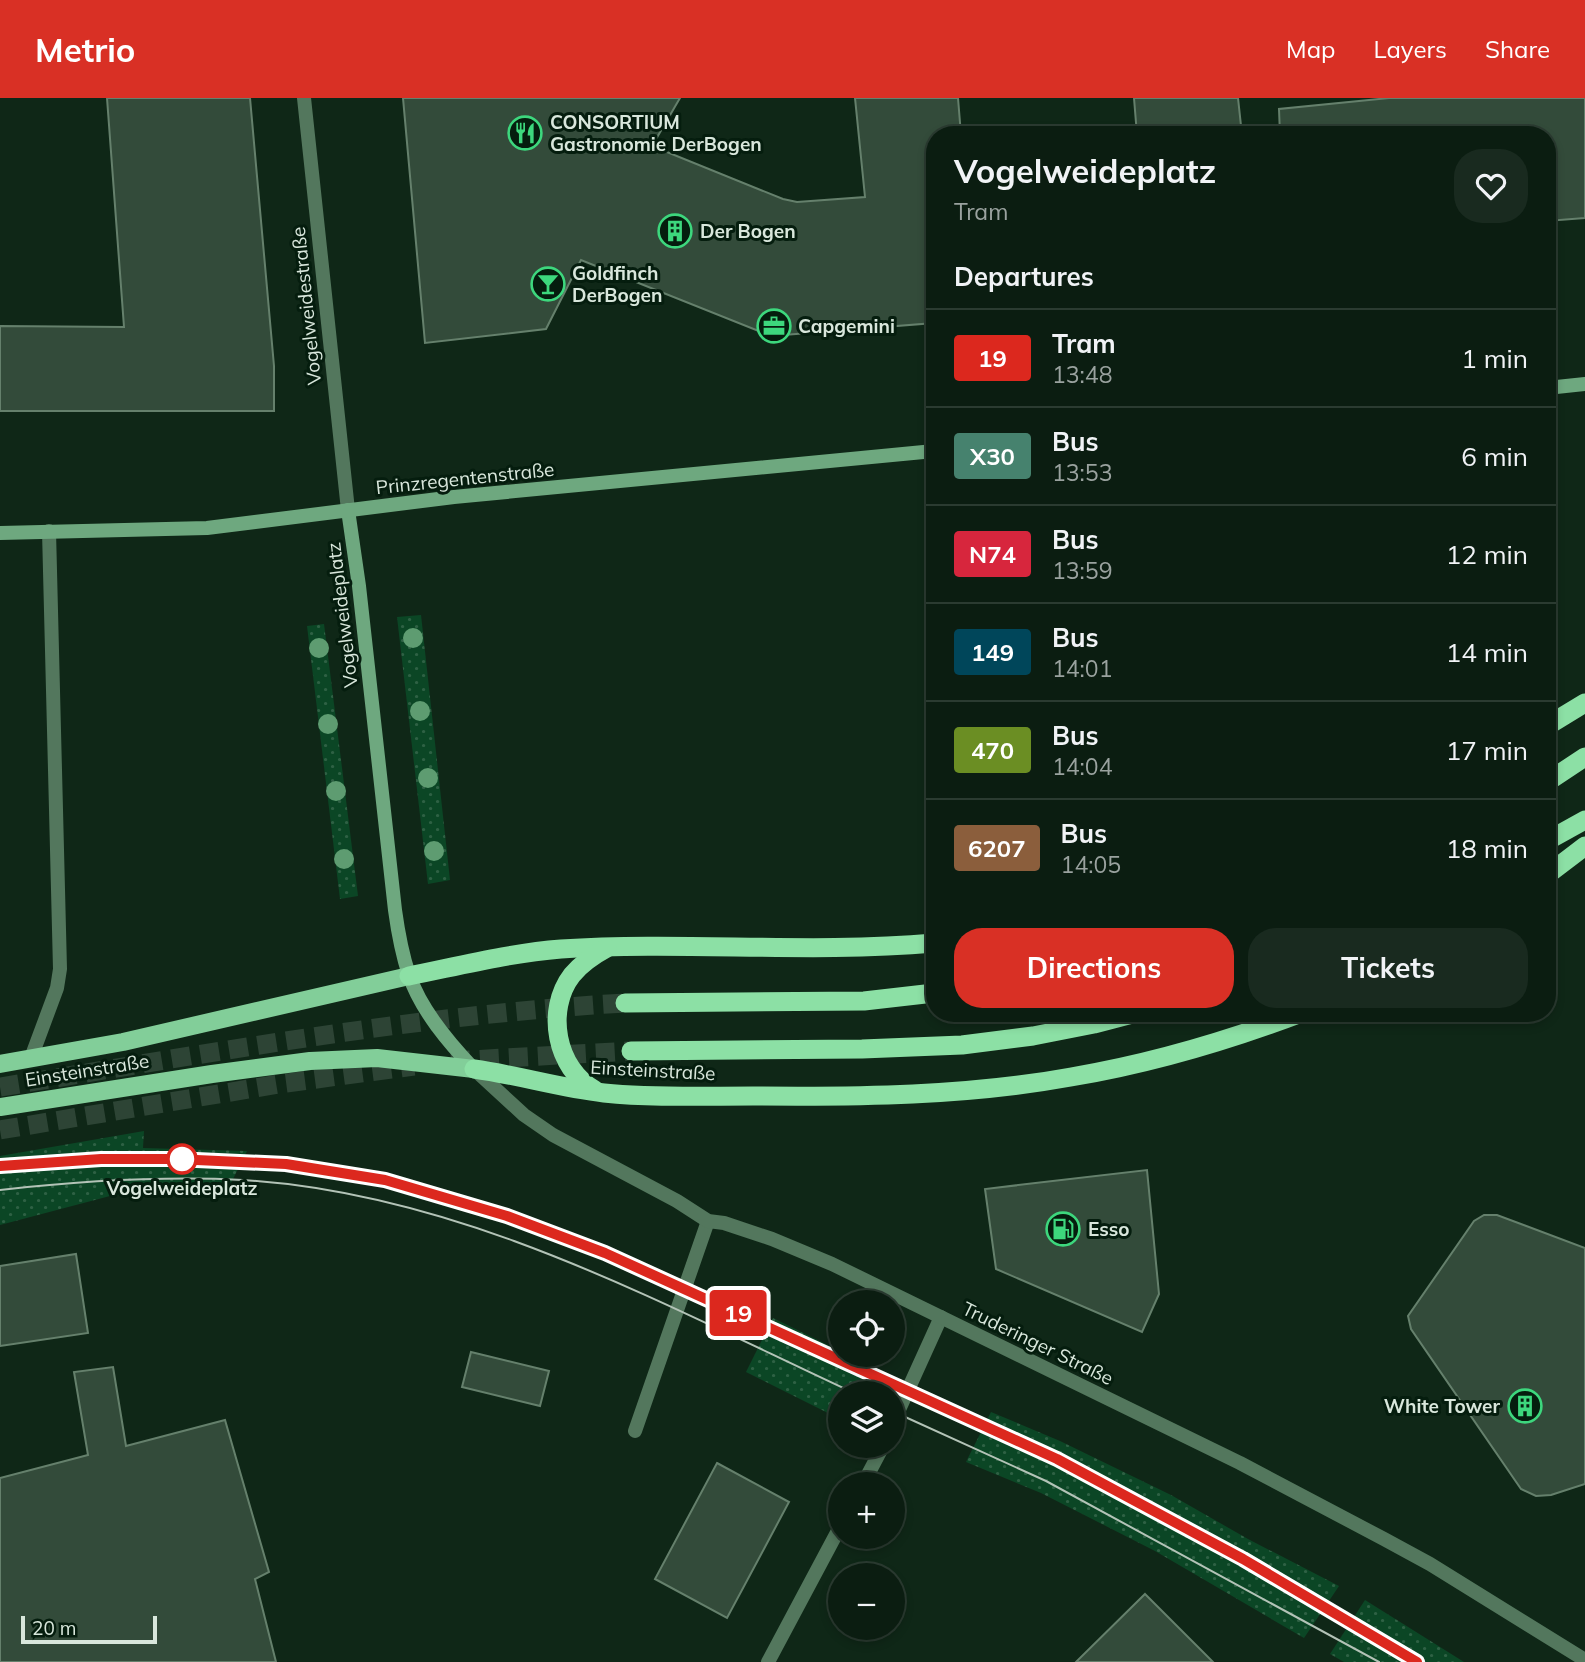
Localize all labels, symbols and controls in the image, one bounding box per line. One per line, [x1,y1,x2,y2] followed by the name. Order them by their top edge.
[35,29,135,70] text: Metrio
[1286,34,1335,64] text: Map
[1373,34,1447,64] text: Layers
[1485,34,1550,64] text: Share
[550,110,762,156] place label: CONSORTIUM Gastronomie DerBogen
[506,114,544,152] restaurant icon: CONSORTIUM Gastronomie DerBogen
[1454,149,1528,223] button: heart
[954,150,1216,191] text: Vogelweideplatz
[954,197,1008,226] text: Tram
[656,212,694,250] building icon: Der Bogen
[700,219,796,243] place label: Der Bogen
[286,226,326,386] street label: Vogelweidestraße
[954,260,1094,293] text: Departures
[572,261,662,307] place label: Goldfinch DerBogen
[529,265,567,303] bar icon: Goldfinch DerBogen
[755,307,793,345] office icon: Capgemini
[798,314,895,338] place label: Capgemini
[1052,327,1116,360] text: Tram
[1461,342,1528,375] text: 1 min
[978,343,1007,373] text: 19
[1052,360,1112,389] text: 13:48
[1052,425,1098,458] text: Bus
[1461,440,1528,473] text: 6 min
[970,441,1015,471] text: X30
[375,457,555,499] street label: Prinzregentenstraße
[1052,458,1112,487] text: 13:53
[1052,523,1098,556] text: Bus
[1446,538,1528,571] text: 12 min
[969,539,1016,569] text: N74
[321,541,363,689] street label: Vogelweideplatz
[1052,556,1112,585] text: 13:59
[1052,621,1098,654] text: Bus
[1446,636,1528,669] text: 14 min
[971,637,1014,667] text: 149
[1052,654,1112,683] text: 14:01
[1052,719,1098,752] text: Bus
[1446,734,1528,767] text: 17 min
[971,735,1014,765] text: 470
[1052,752,1112,781] text: 14:04
[1061,817,1107,850] text: Bus
[1446,832,1528,865] text: 18 min
[968,833,1026,863] text: 6207
[1061,850,1121,879] text: 14:05
[954,928,1234,1008] button: Directions
[1248,928,1528,1008] button: Tickets
[23,1048,151,1092] street label: Einsteinstraße
[590,1055,716,1085] street label: Einsteinstraße
[167,1144,197,1174] marker: Vogelweideplatz
[106,1176,257,1200] place label: Vogelweideplatz
[1044,1210,1082,1248] fuel station icon: Esso
[1088,1217,1130,1241] place label: Esso
[706,1290,770,1336] line badge: 19
[828,1290,905,1640] map controls
[828,1290,905,1367] button: locate
[959,1296,1117,1390] street label: Truderinger Straße
[724,1298,752,1328] text: 19
[828,1381,905,1458] button: layers
[1506,1387,1544,1425] building icon: White Tower
[1384,1394,1501,1418] place label: White Tower
[828,1472,905,1549] button: +
[828,1563,905,1640] button: −
[21,1613,158,1645] scale bar
[32,1616,76,1640] text: 20 m

